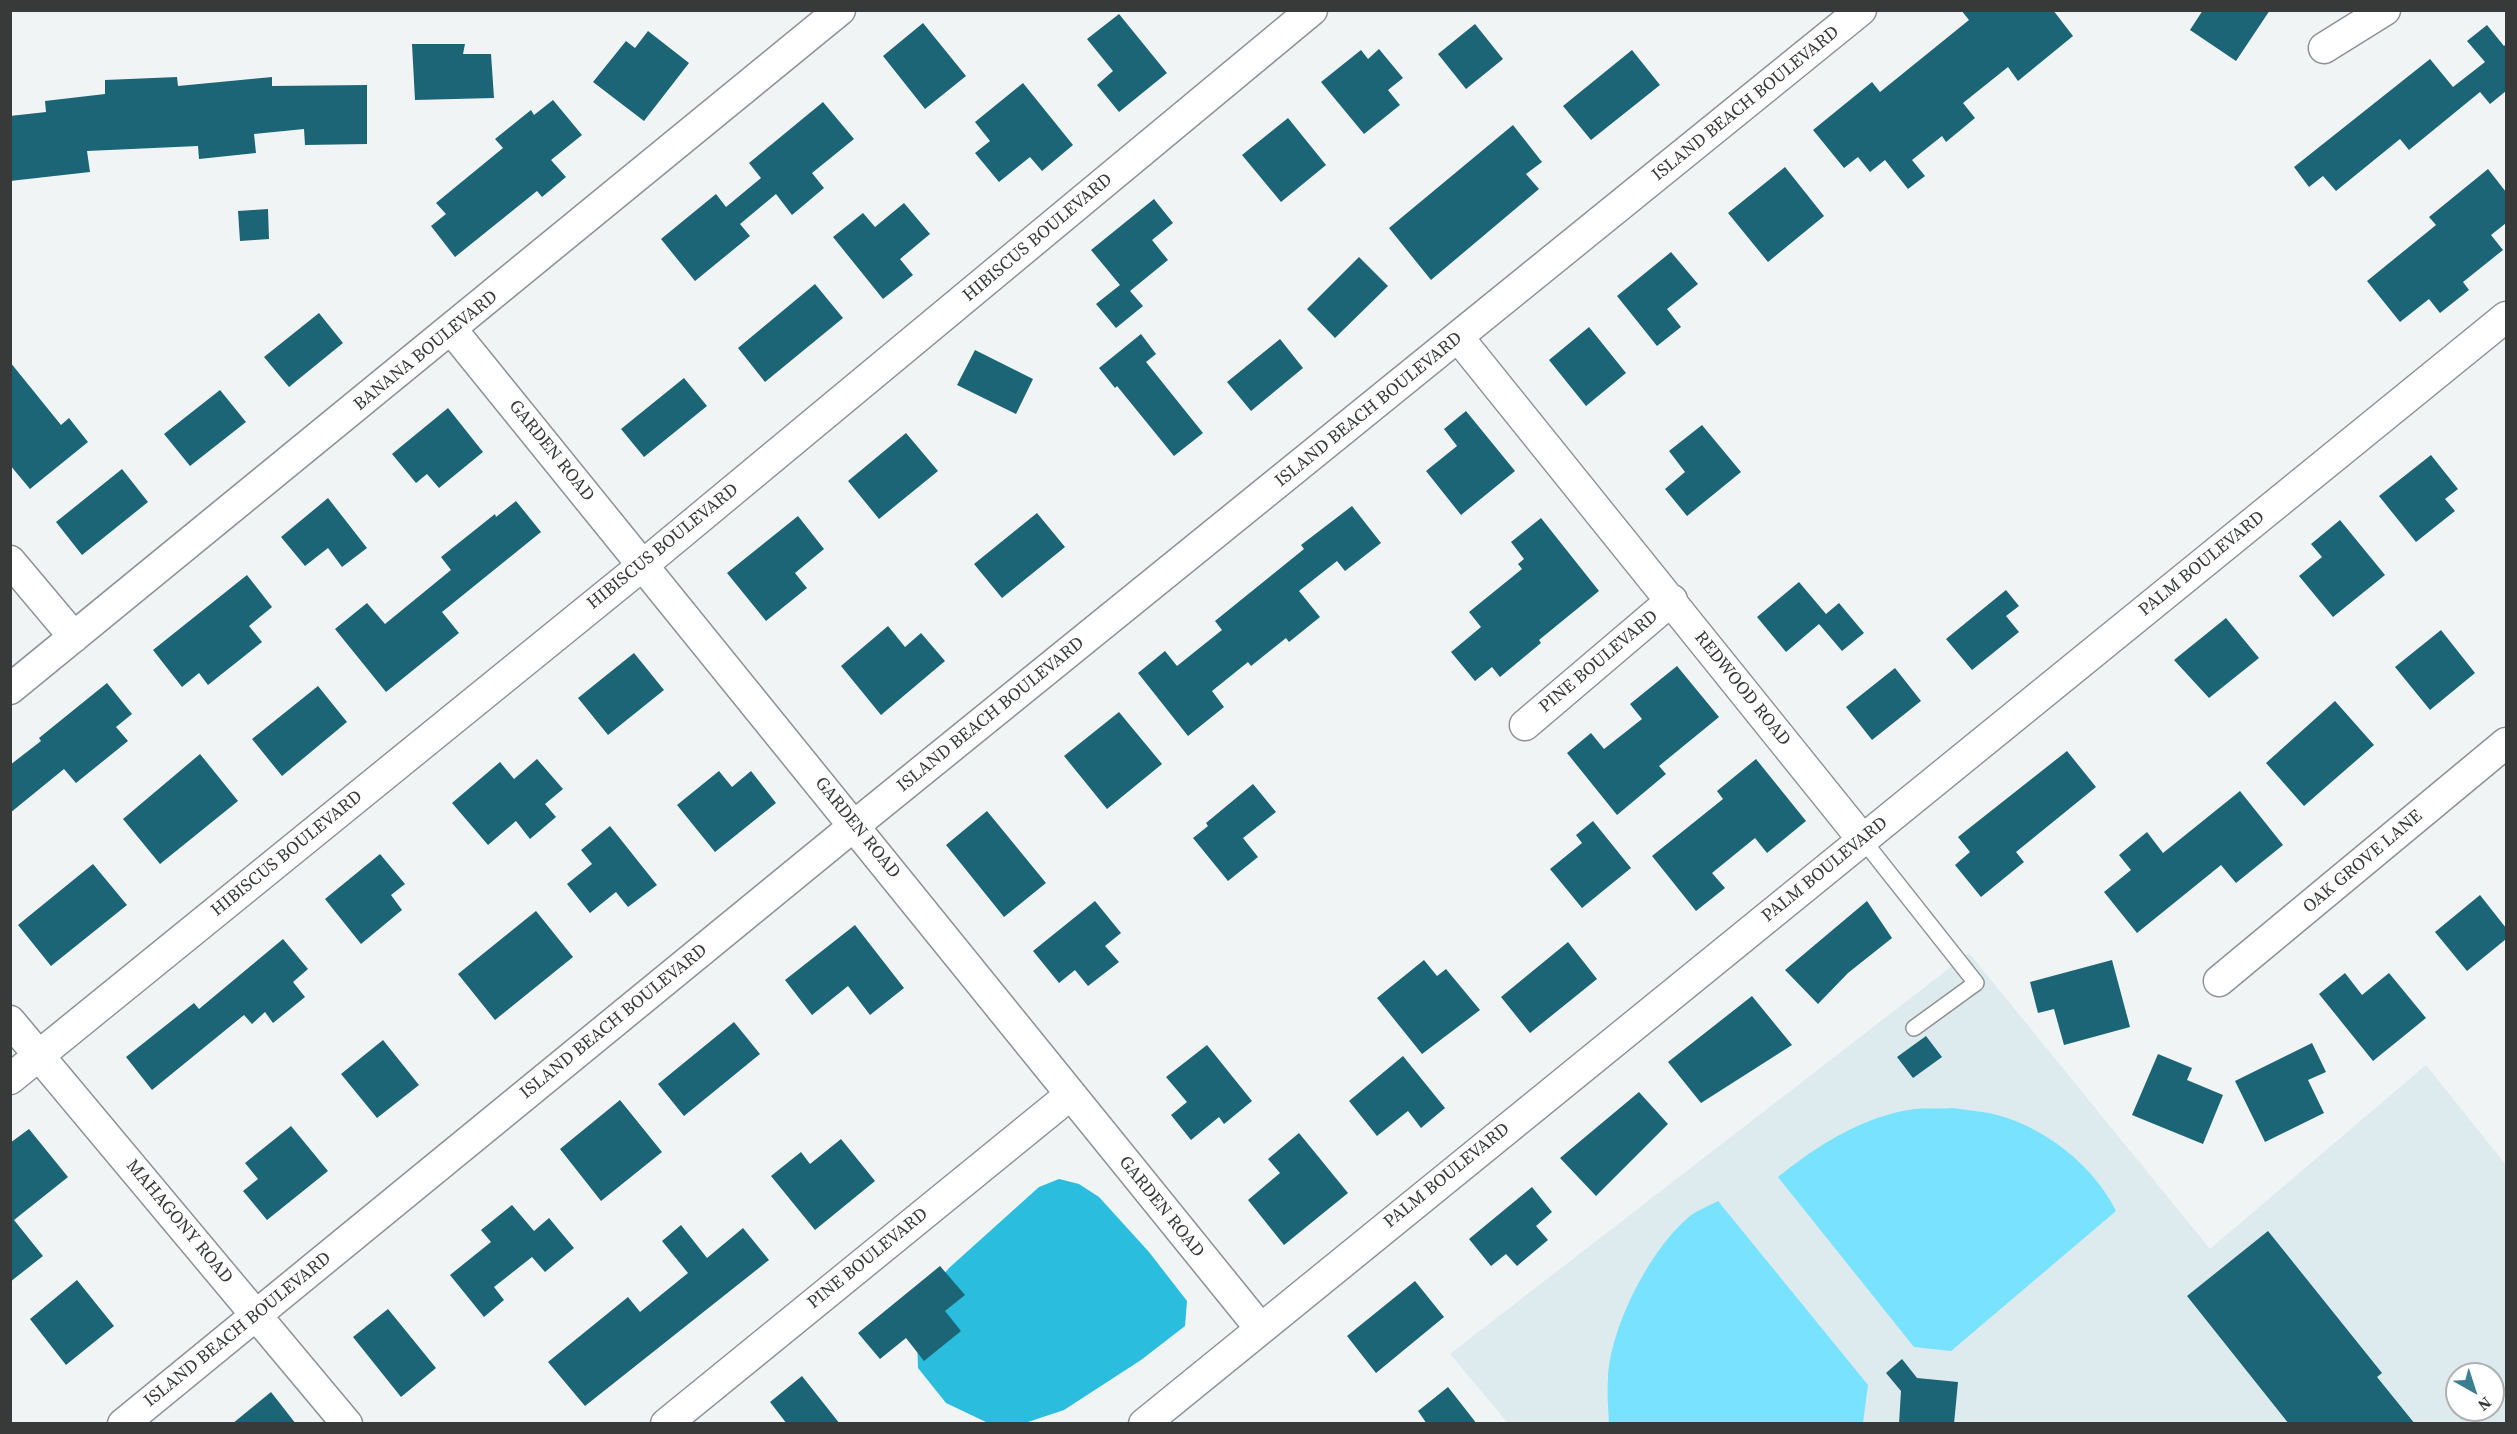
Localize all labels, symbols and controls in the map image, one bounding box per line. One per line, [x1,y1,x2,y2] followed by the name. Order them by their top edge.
[1648,22,1844,186] street label: ISLAND BEACH BOULEVARD
[959,169,1117,307] street label: HIBISCUS BOULEVARD
[350,286,502,416] street label: BANANA BOULEVARD
[1271,328,1467,492] street label: ISLAND BEACH BOULEVARD
[504,396,598,506] street label: GARDEN ROAD
[583,479,743,615] street label: HIBISCUS BOULEVARD
[2135,507,2269,621] street label: PALM BOULEVARD
[1535,606,1663,718] street label: PINE BOULEVARD
[1689,627,1795,751] street label: REDWOOD ROAD
[893,633,1089,797] street label: ISLAND BEACH BOULEVARD
[810,773,904,883] street label: GARDEN ROAD
[207,786,367,922] street label: HIBISCUS BOULEVARD
[2299,806,2427,918] street label: OAK GROVE LANE
[1758,813,1892,927] street label: PALM BOULEVARD
[516,940,712,1104] street label: ISLAND BEACH BOULEVARD
[1380,1119,1514,1233] street label: PALM BOULEVARD
[1114,1152,1208,1262] street label: GARDEN ROAD
[121,1156,237,1288] street label: MAHAGONY ROAD
[803,1204,933,1314] street label: PINE BOULEVARD
[140,1248,336,1412] street label: ISLAND BEACH BOULEVARD
[2445,1362,2505,1422] north arrow
[2474,1392,2497,1417] text: N

